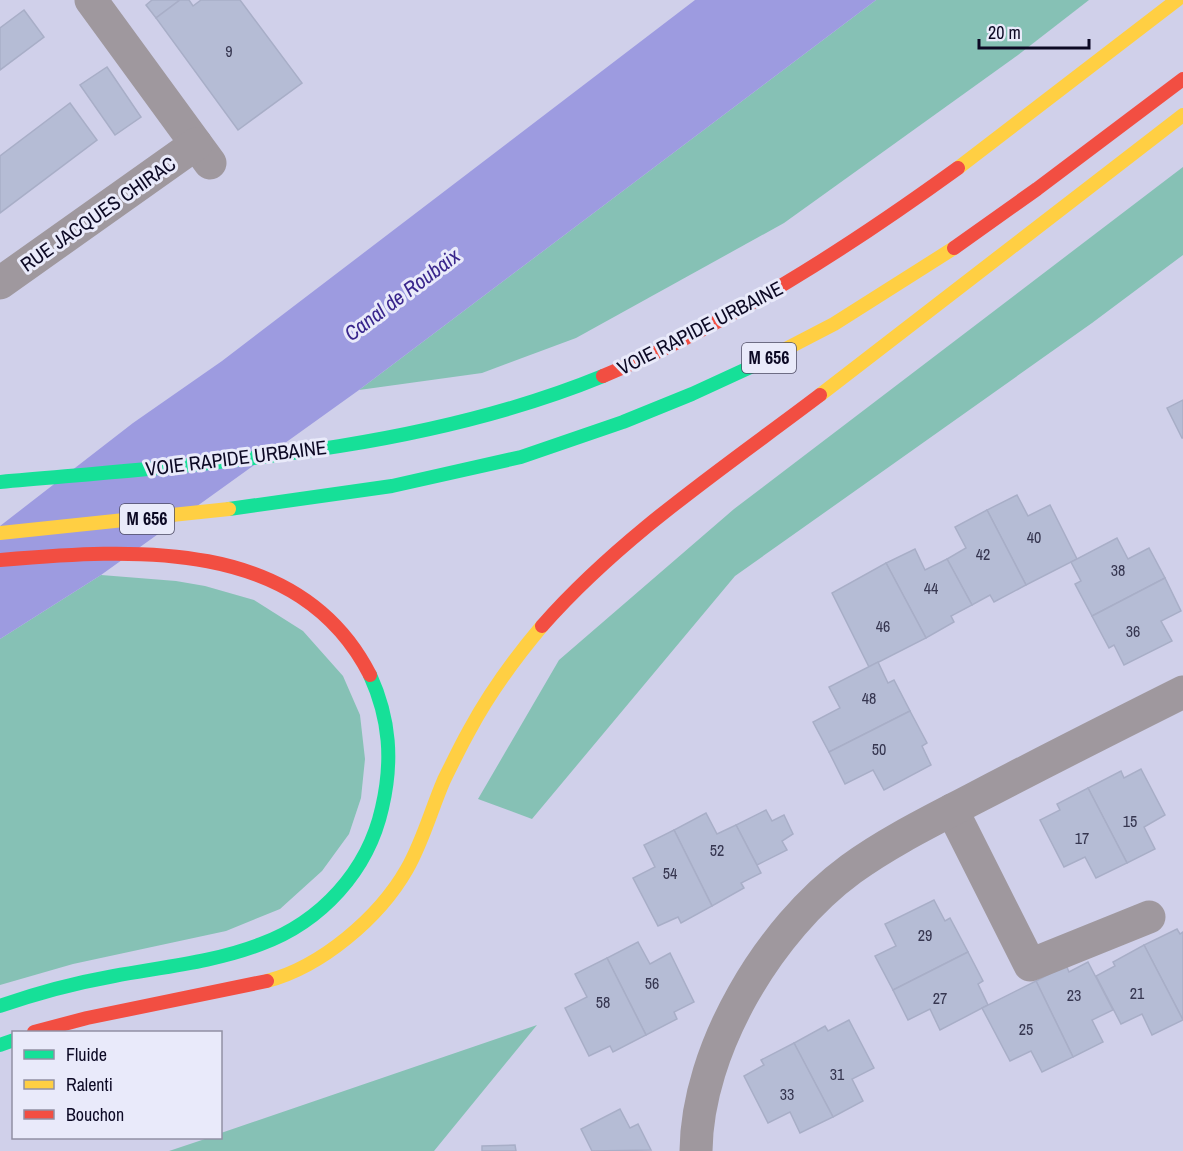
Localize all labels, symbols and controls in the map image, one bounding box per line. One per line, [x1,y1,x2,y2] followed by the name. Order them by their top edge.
[979,12,1088,50] scale bar
[988,20,1021,45] text: 20 m
[225,40,233,62] house number: 9
[15,150,181,277] street label: RUE JACQUES CHIRAC
[338,241,467,348] water label: Canal de Roubaix
[612,274,787,381] street label: VOIE RAPIDE URBAINE
[742,343,796,373] road number: M 656
[144,433,328,482] street label: VOIE RAPIDE URBAINE
[120,504,174,534] road number: M 656
[1027,526,1041,548] house number: 40
[976,543,990,565] house number: 42
[1111,559,1125,581] house number: 38
[924,577,938,599] house number: 44
[876,615,890,637] house number: 46
[1126,620,1140,642] house number: 36
[862,687,876,709] house number: 48
[872,738,886,760] house number: 50
[1123,810,1137,832] house number: 15
[1075,827,1089,849] house number: 17
[710,839,724,861] house number: 52
[663,862,677,884] house number: 54
[918,924,932,946] house number: 29
[645,972,659,994] house number: 56
[1130,982,1145,1004] house number: 21
[1067,984,1081,1006] house number: 23
[933,987,947,1009] house number: 27
[596,991,610,1013] house number: 58
[1019,1018,1033,1040] house number: 25
[12,1031,222,1139] legend
[66,1042,107,1067] text: Fluide
[830,1063,845,1085] house number: 31
[66,1072,113,1097] text: Ralenti
[780,1083,794,1105] house number: 33
[66,1102,124,1127] text: Bouchon

